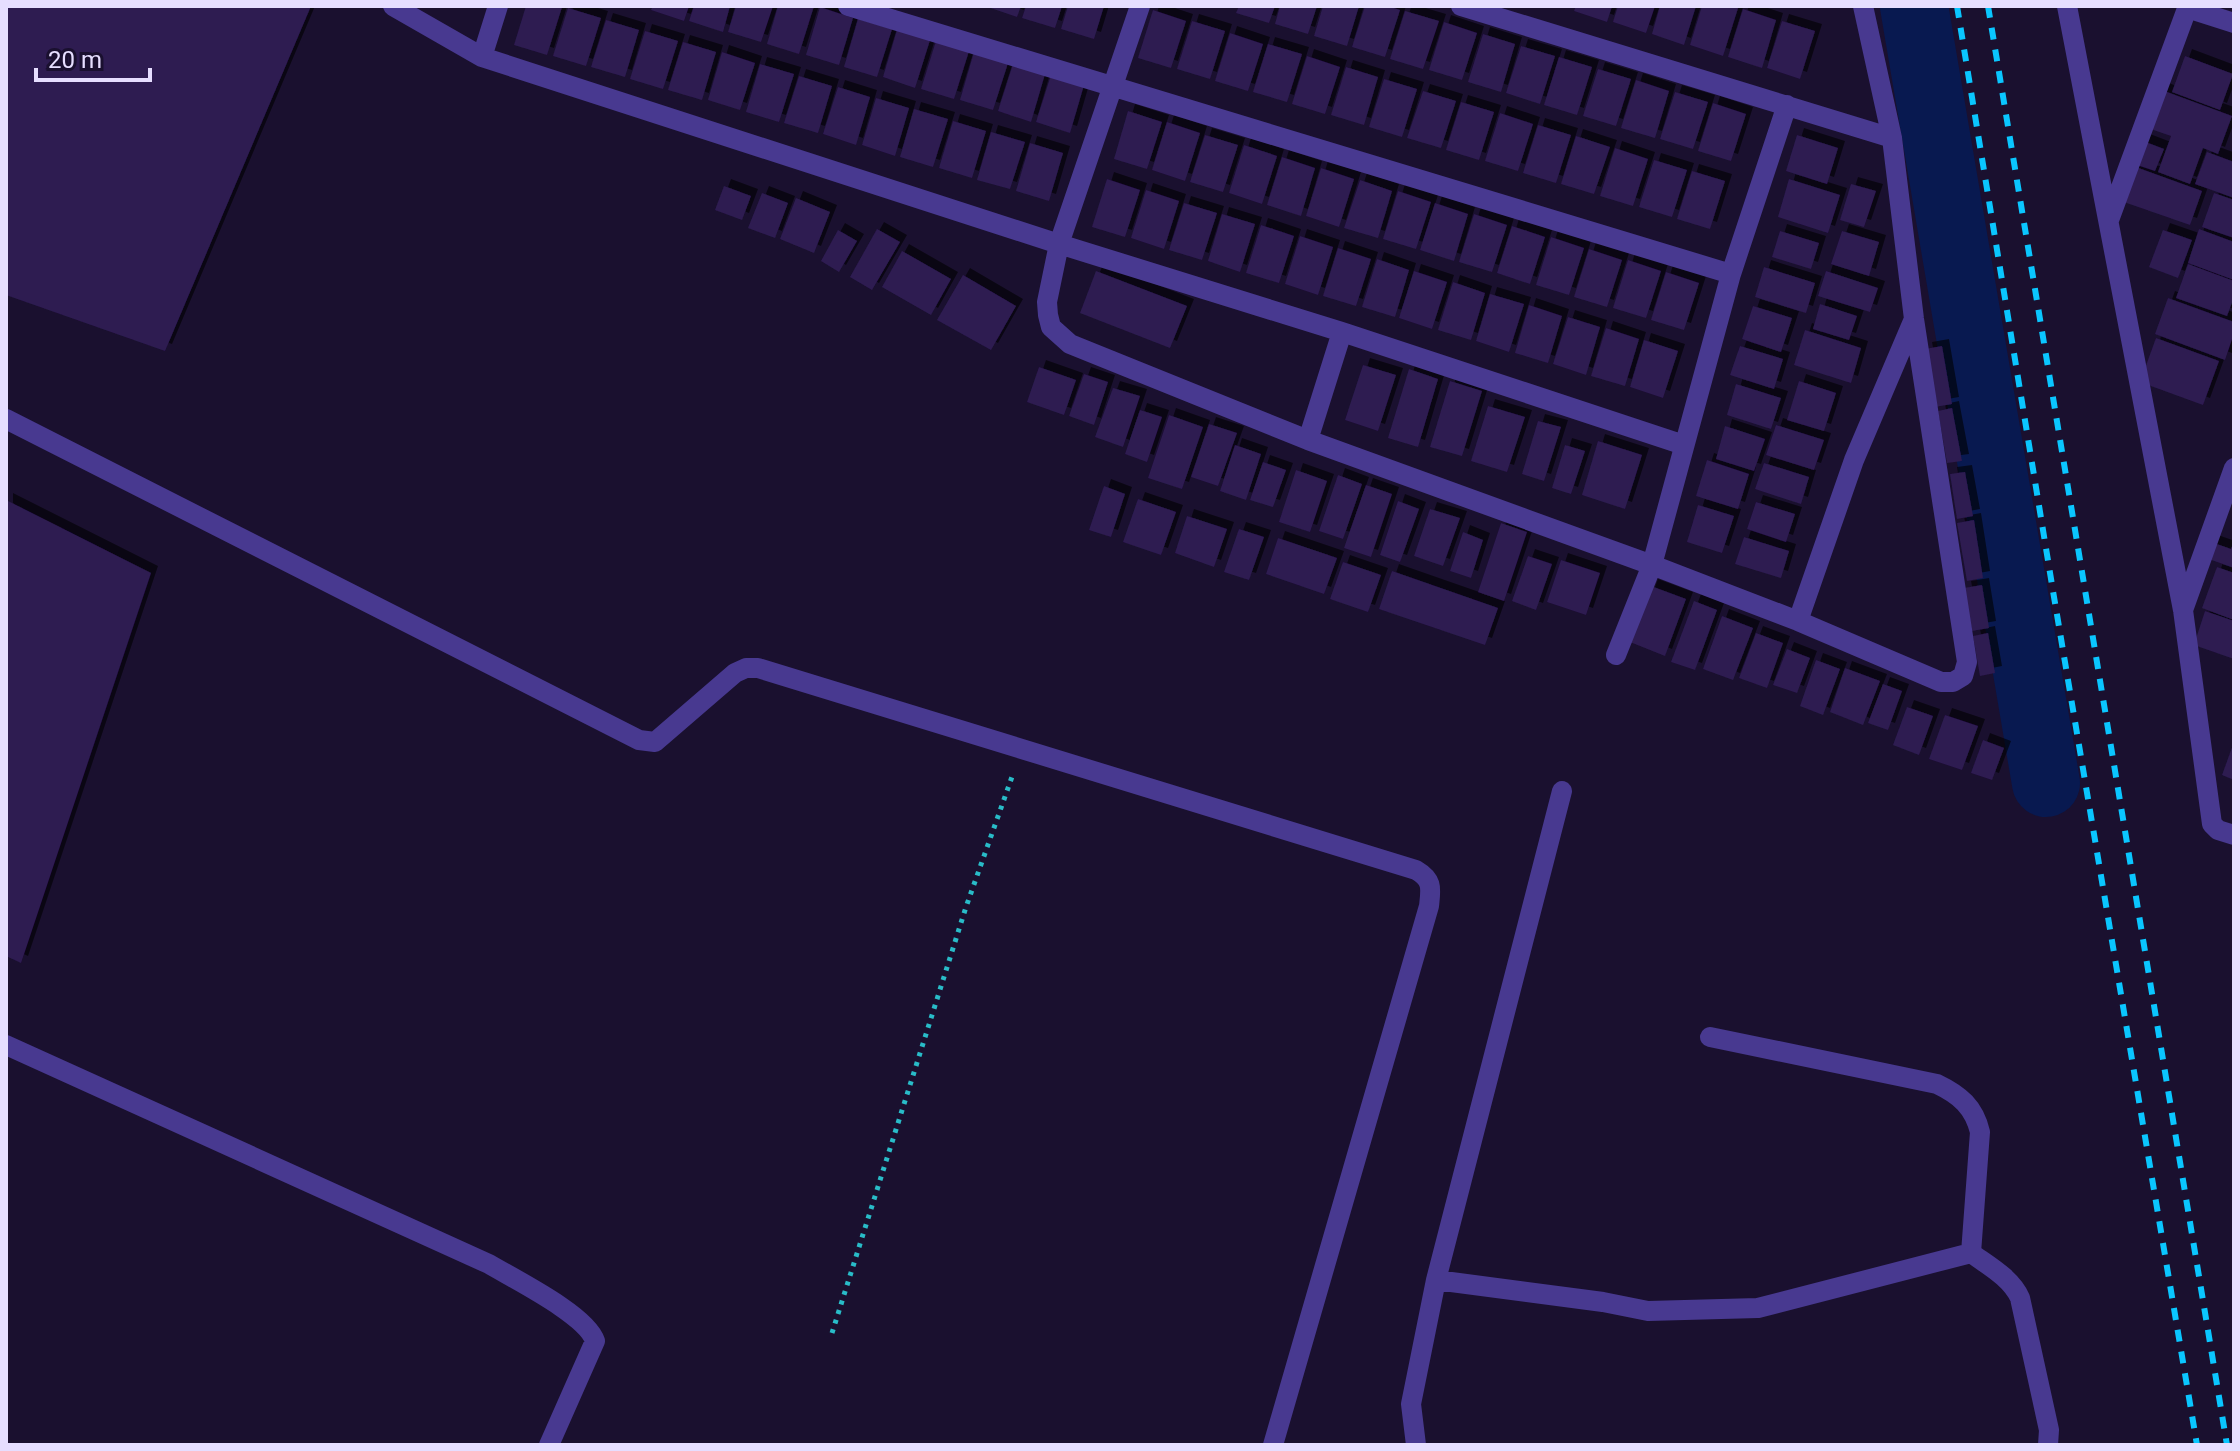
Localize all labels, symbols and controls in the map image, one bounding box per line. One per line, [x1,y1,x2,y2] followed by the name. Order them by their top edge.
[36,32,150,82] scale bar
[48,46,102,74] text: 20 m

